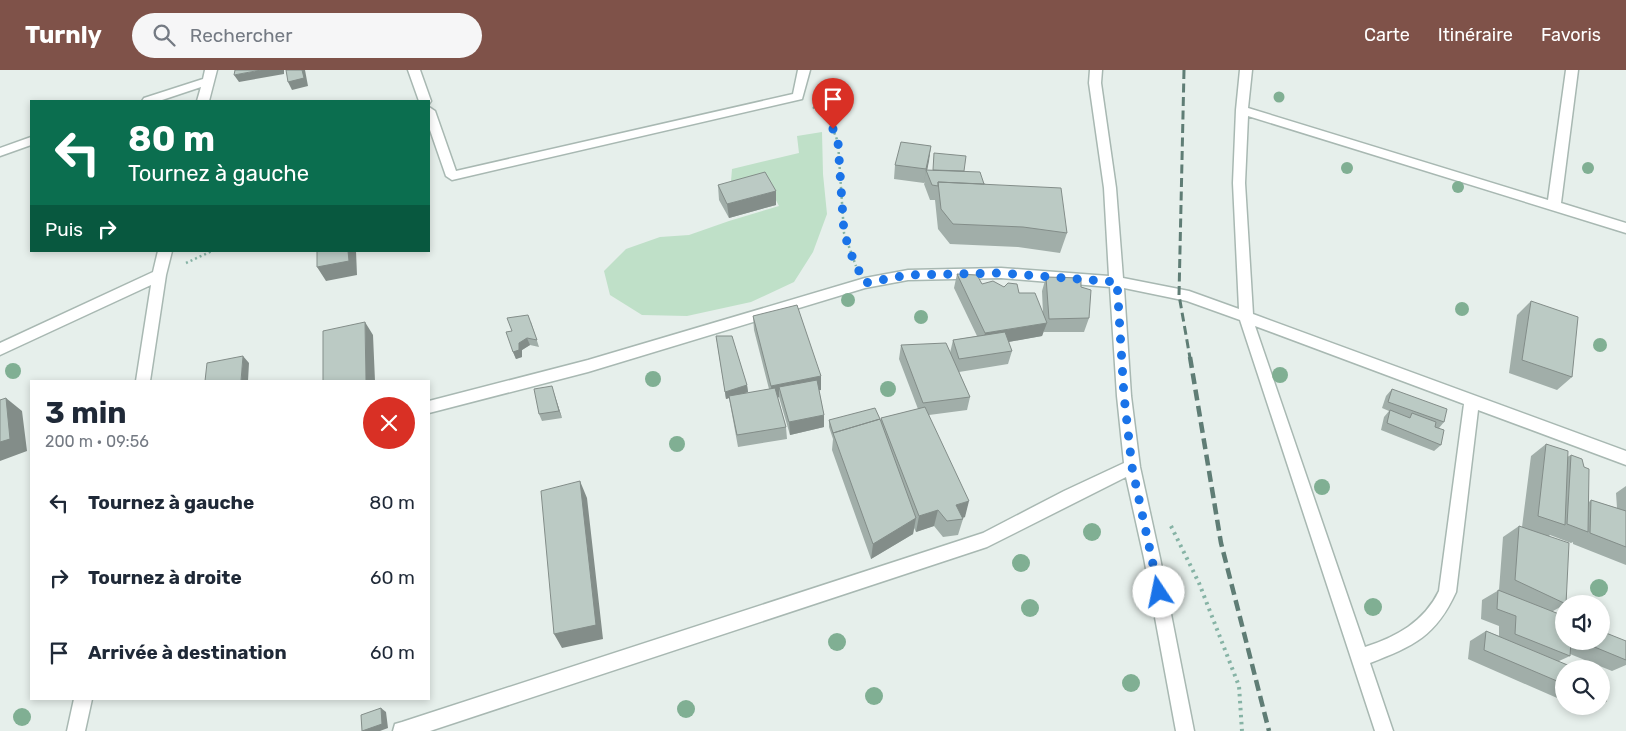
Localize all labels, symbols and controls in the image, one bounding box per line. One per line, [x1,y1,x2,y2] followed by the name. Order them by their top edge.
[132,13,482,58] search box
[25,21,102,49] text: Turnly
[150,21,178,49] icon: search
[190,24,292,47] text: Rechercher
[1364,24,1410,46] text: Carte
[1438,24,1513,46] text: Itinéraire
[1541,24,1601,46] text: Favoris
[812,78,854,129] pin
[819,85,847,113] icon: arrive
[128,118,215,160] text: 80 m
[45,120,110,185] icon: left
[128,160,309,187] text: Tournez à gauche
[93,215,121,243] icon: right
[45,218,83,241] text: Puis
[45,395,127,431] text: 3 min
[363,397,415,449] button: close
[45,432,149,451] text: 200 m · 09:56
[45,489,73,517] icon: left
[88,491,254,514] text: Tournez à gauche
[369,491,415,514] text: 80 m
[45,564,73,592] icon: right
[1132,565,1184,617] position arrow
[88,566,242,589] text: Tournez à droite
[370,566,415,589] text: 60 m
[1555,595,1610,715] map controls
[1555,595,1610,650] button: sound
[45,639,73,667] icon: arrive
[88,641,287,664] text: Arrivée à destination
[370,641,415,664] text: 60 m
[1555,660,1610,715] button: search

